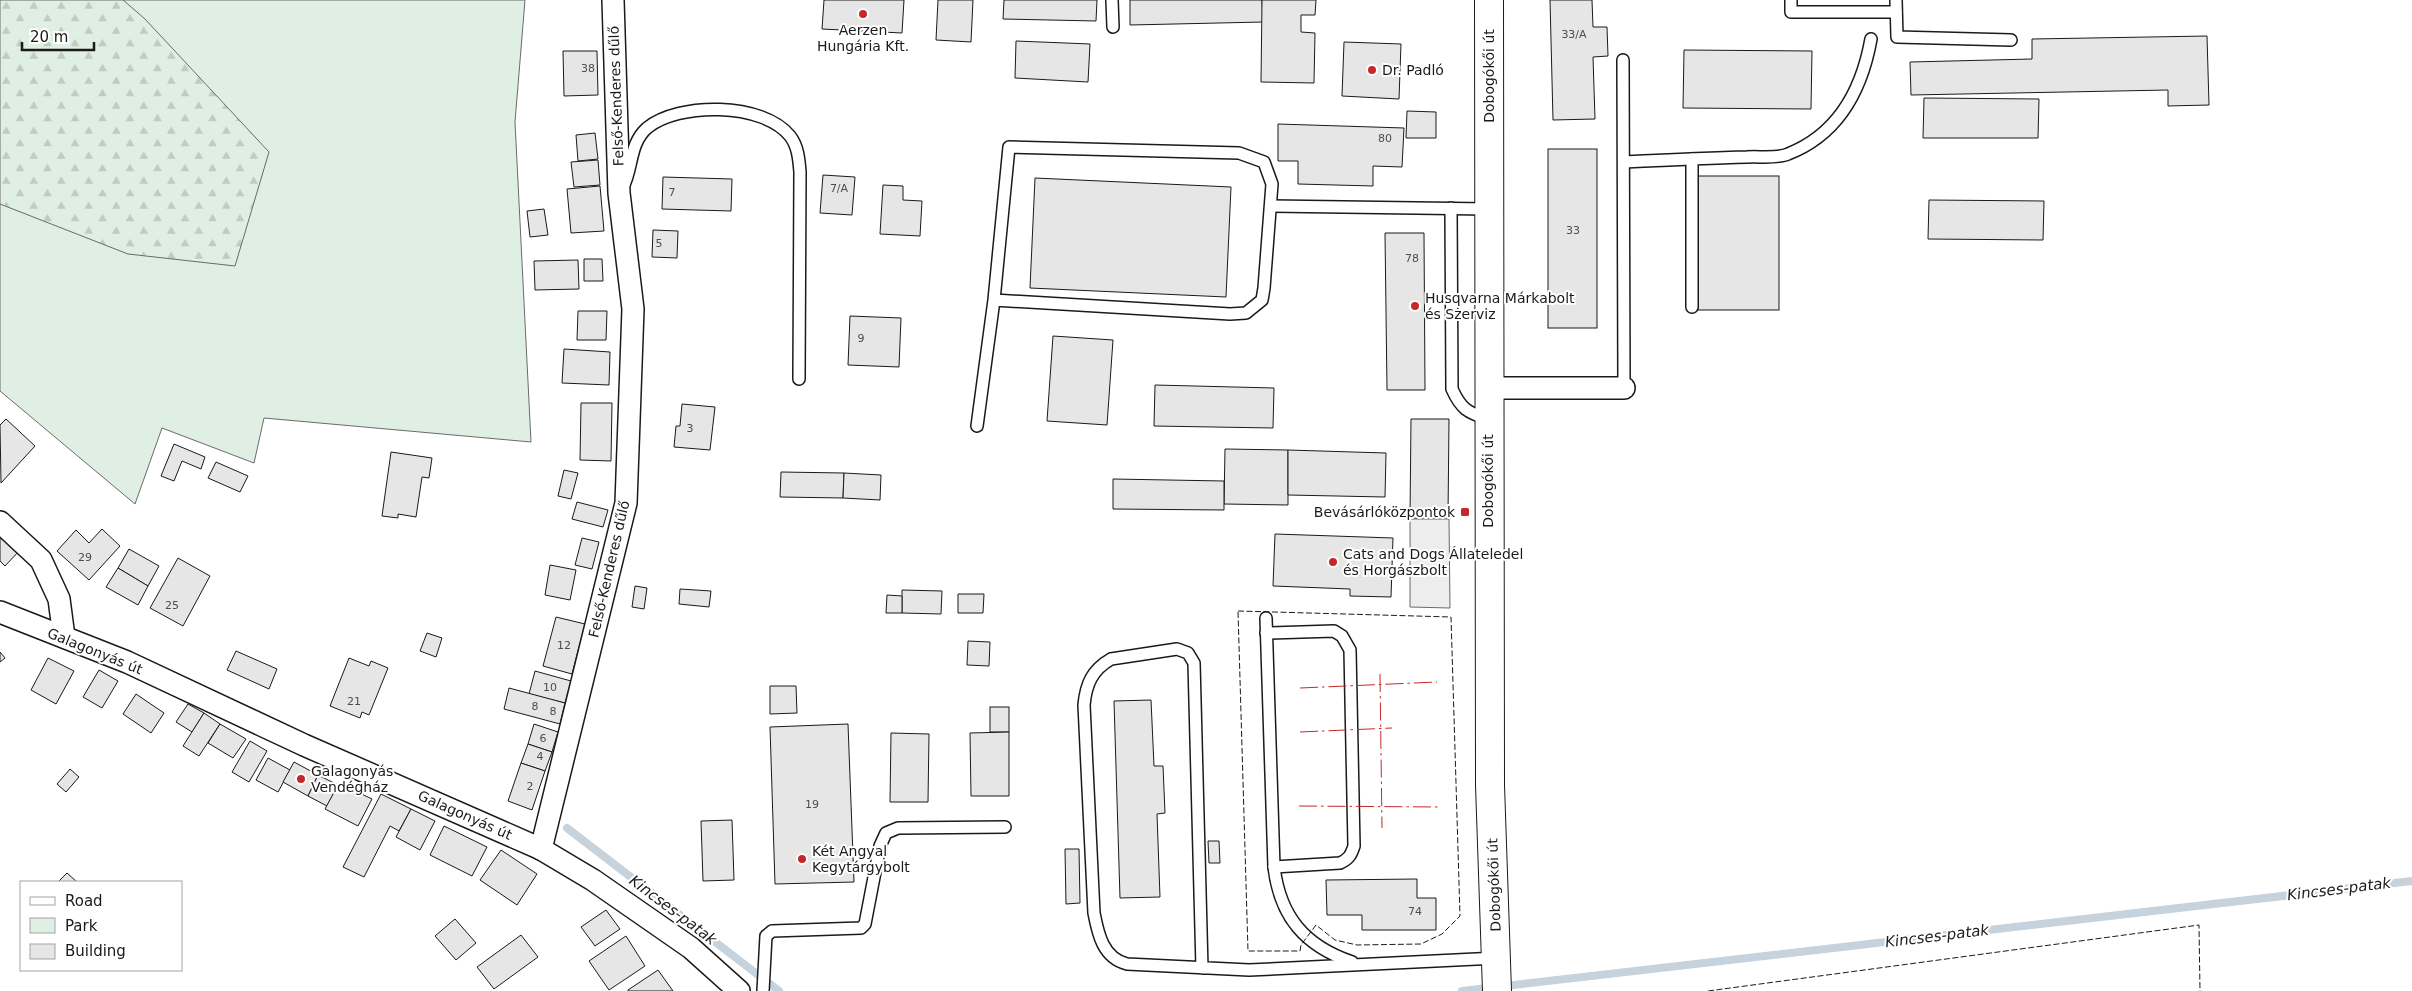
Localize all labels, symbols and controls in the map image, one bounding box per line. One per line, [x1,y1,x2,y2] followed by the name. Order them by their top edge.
[857,8,869,20] marker: Aerzen Hungária Kft.
[22,20,95,52] scale bar
[817,22,909,54] place label: Aerzen Hungária Kft.
[606,26,626,166] street label: Felső-Kenderes dűlő
[30,28,68,46] text: 20 m
[1561,28,1587,41] house number: 33/A
[1481,29,1497,123] street label: Dobogókői út
[581,62,595,75] house number: 38
[1382,62,1444,78] place label: Dr. Padló
[1366,64,1378,76] marker: Dr. Padló
[1378,132,1392,145] house number: 80
[830,182,849,195] house number: 7/A
[669,186,676,199] house number: 7
[1566,224,1580,237] house number: 33
[656,237,663,250] house number: 5
[1405,252,1419,265] house number: 78
[1425,290,1575,322] place label: Husqvarna Márkabolt és Szerviz
[1409,300,1421,312] marker: Husqvarna Márkabolt és Szerviz
[858,332,865,345] house number: 9
[687,422,694,435] house number: 3
[1480,434,1496,528] street label: Dobogókői út
[585,499,633,639] street label: Felső-Kenderes dűlő
[1314,504,1456,520] place label: Bevásárlóközpontok
[1459,506,1471,518] marker: Bevásárlóközpontok
[1343,546,1523,578] place label: Cats and Dogs Állateledel és Horgászbolt
[78,551,92,564] house number: 29
[1327,556,1339,568] marker: Cats and Dogs Állateledel és Horgászbolt
[165,599,179,612] house number: 25
[45,625,145,678] street label: Galagonyás út
[557,639,571,652] house number: 12
[543,681,557,694] house number: 10
[347,695,361,708] house number: 21
[532,700,539,713] house number: 8
[550,705,557,718] house number: 8
[540,732,547,745] house number: 6
[537,750,544,763] house number: 4
[311,763,393,795] place label: Galagonyás Vendégház
[295,773,307,785] marker: Galagonyás Vendégház
[527,780,534,793] house number: 2
[416,787,515,843] street label: Galagonyás út
[805,798,819,811] house number: 19
[1484,837,1504,932] street label: Dobogókői út
[812,843,910,875] place label: Két Angyal Kegytárgybolt
[796,853,808,865] marker: Két Angyal Kegytárgybolt
[626,871,721,949] water label: Kincses-patak
[2286,874,2393,904] water label: Kincses-patak
[20,881,182,971] legend
[65,892,103,910] text: Road
[1408,905,1422,918] house number: 74
[65,917,98,935] text: Park
[1884,921,1991,951] water label: Kincses-patak
[65,942,126,960] text: Building

